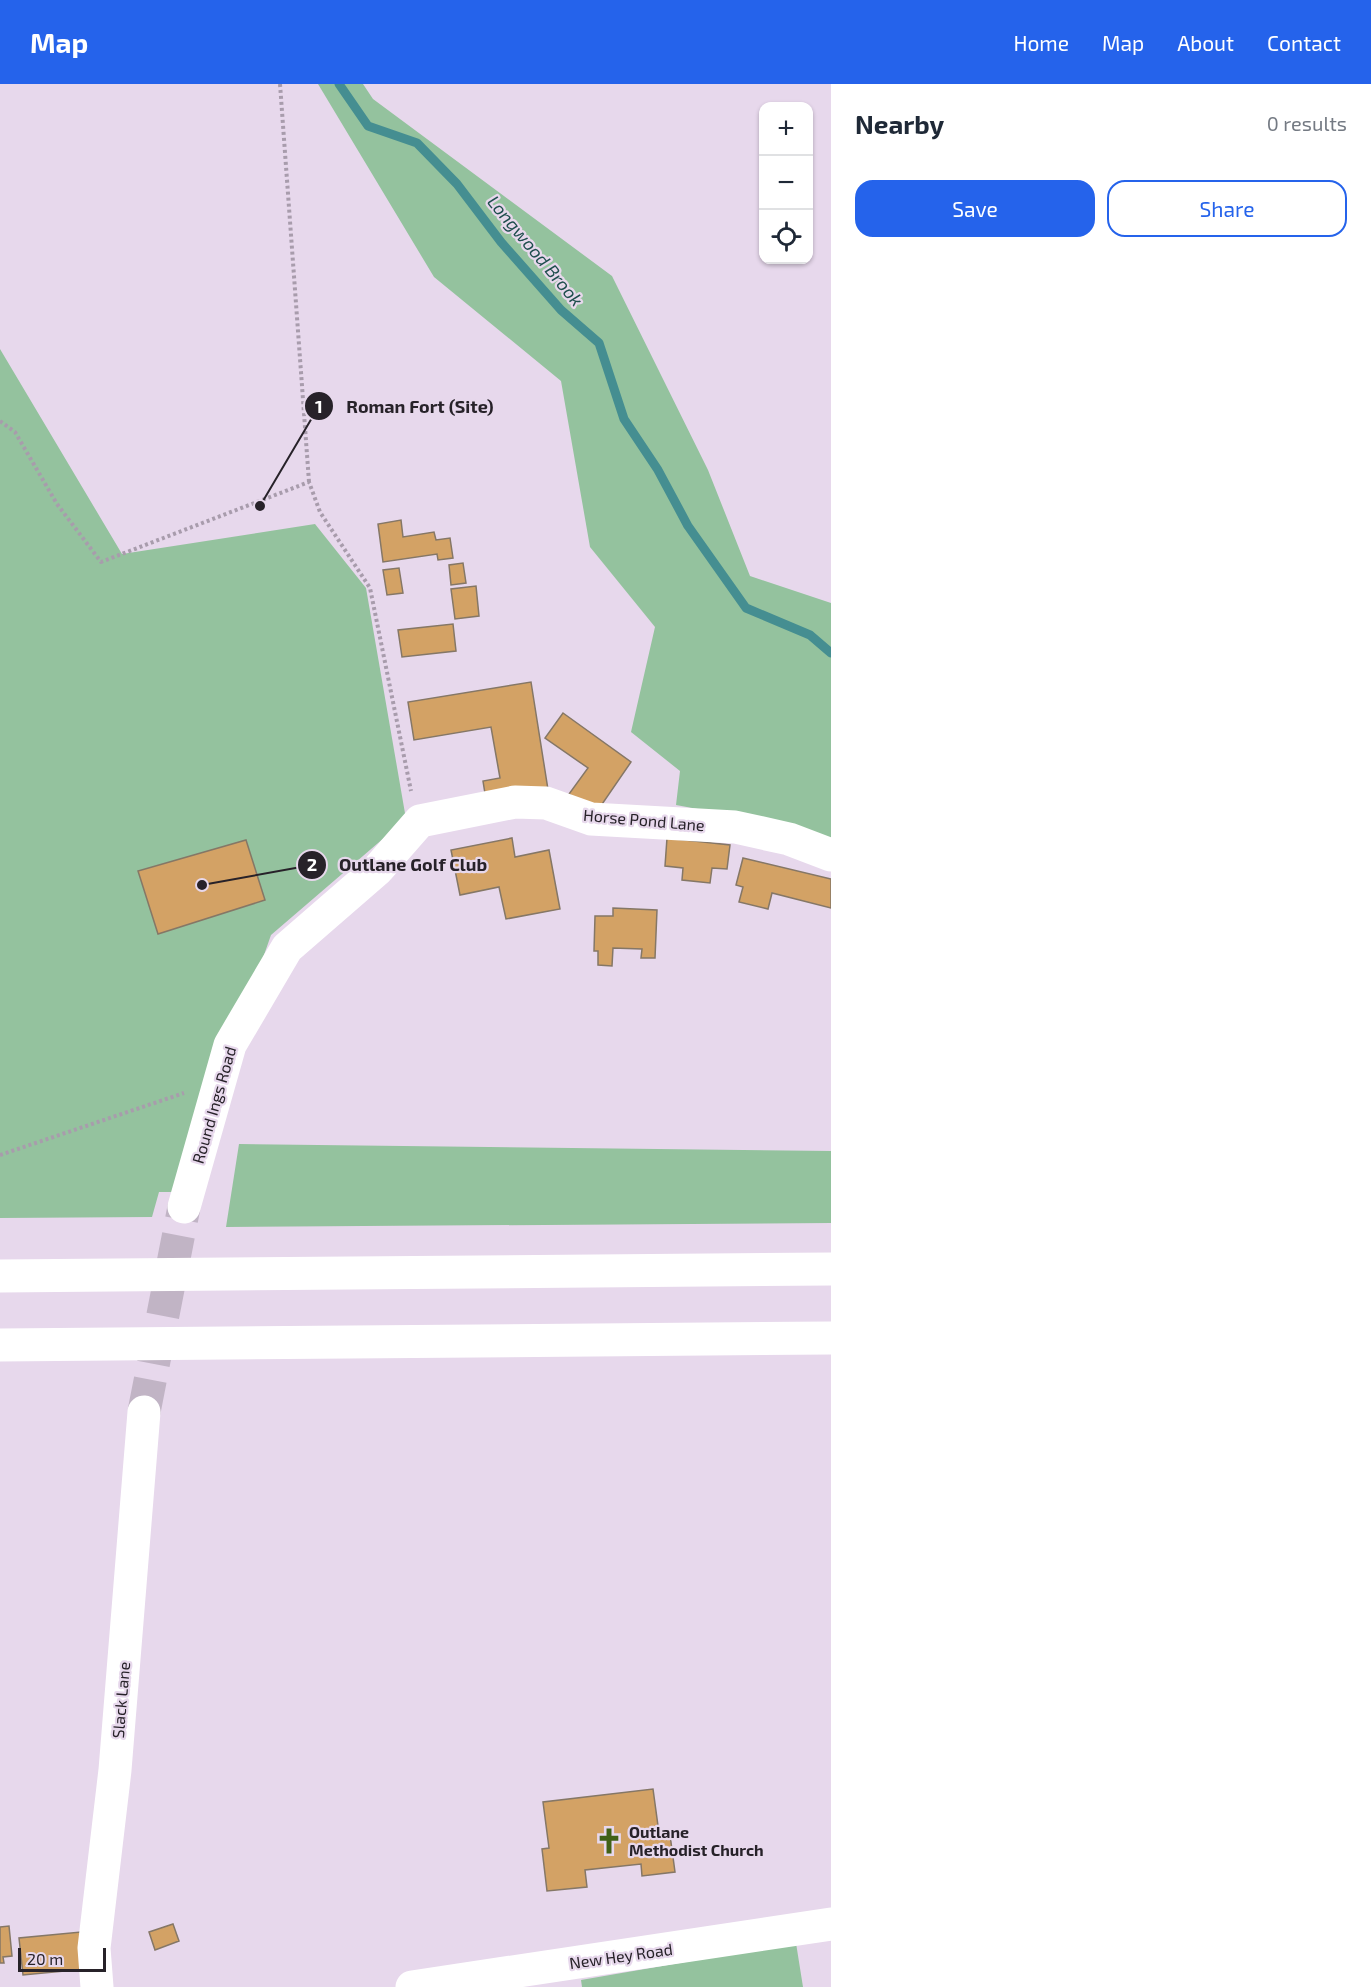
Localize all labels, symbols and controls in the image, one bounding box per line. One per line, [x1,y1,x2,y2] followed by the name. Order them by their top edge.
[30,25,88,59] text: Map
[1013,30,1069,55] text: Home
[1102,30,1144,55] text: Map
[1177,30,1234,55] text: About
[1267,30,1341,55] text: Contact
[759,102,813,264] map controls
[759,102,813,156] button: +
[855,108,944,139] text: Nearby
[1267,111,1347,135] text: 0 results
[759,156,813,210] button: −
[855,180,1095,237] button: Save
[1107,180,1347,237] button: Share
[483,191,588,310] water label: Longwood Brook
[759,210,813,264] button: locate
[304,388,506,424] callout: Roman Fort (Site)
[315,395,323,417] text: 1
[346,395,494,417] text: Roman Fort (Site)
[583,805,706,834] street label: Horse Pond Lane
[297,847,499,883] callout: Outlane Golf Club
[307,853,317,875] text: 2
[339,853,487,875] text: Outlane Golf Club
[188,1044,239,1166] street label: Round Ings Road
[108,1661,133,1739] street label: Slack Lane
[629,1822,764,1859] place label: Outlane Methodist Church
[594,1826,624,1856] church icon: Outlane Methodist Church
[568,1939,674,1972] street label: New Hey Road
[18,1945,106,1972] scale bar
[27,1949,63,1968] text: 20 m

